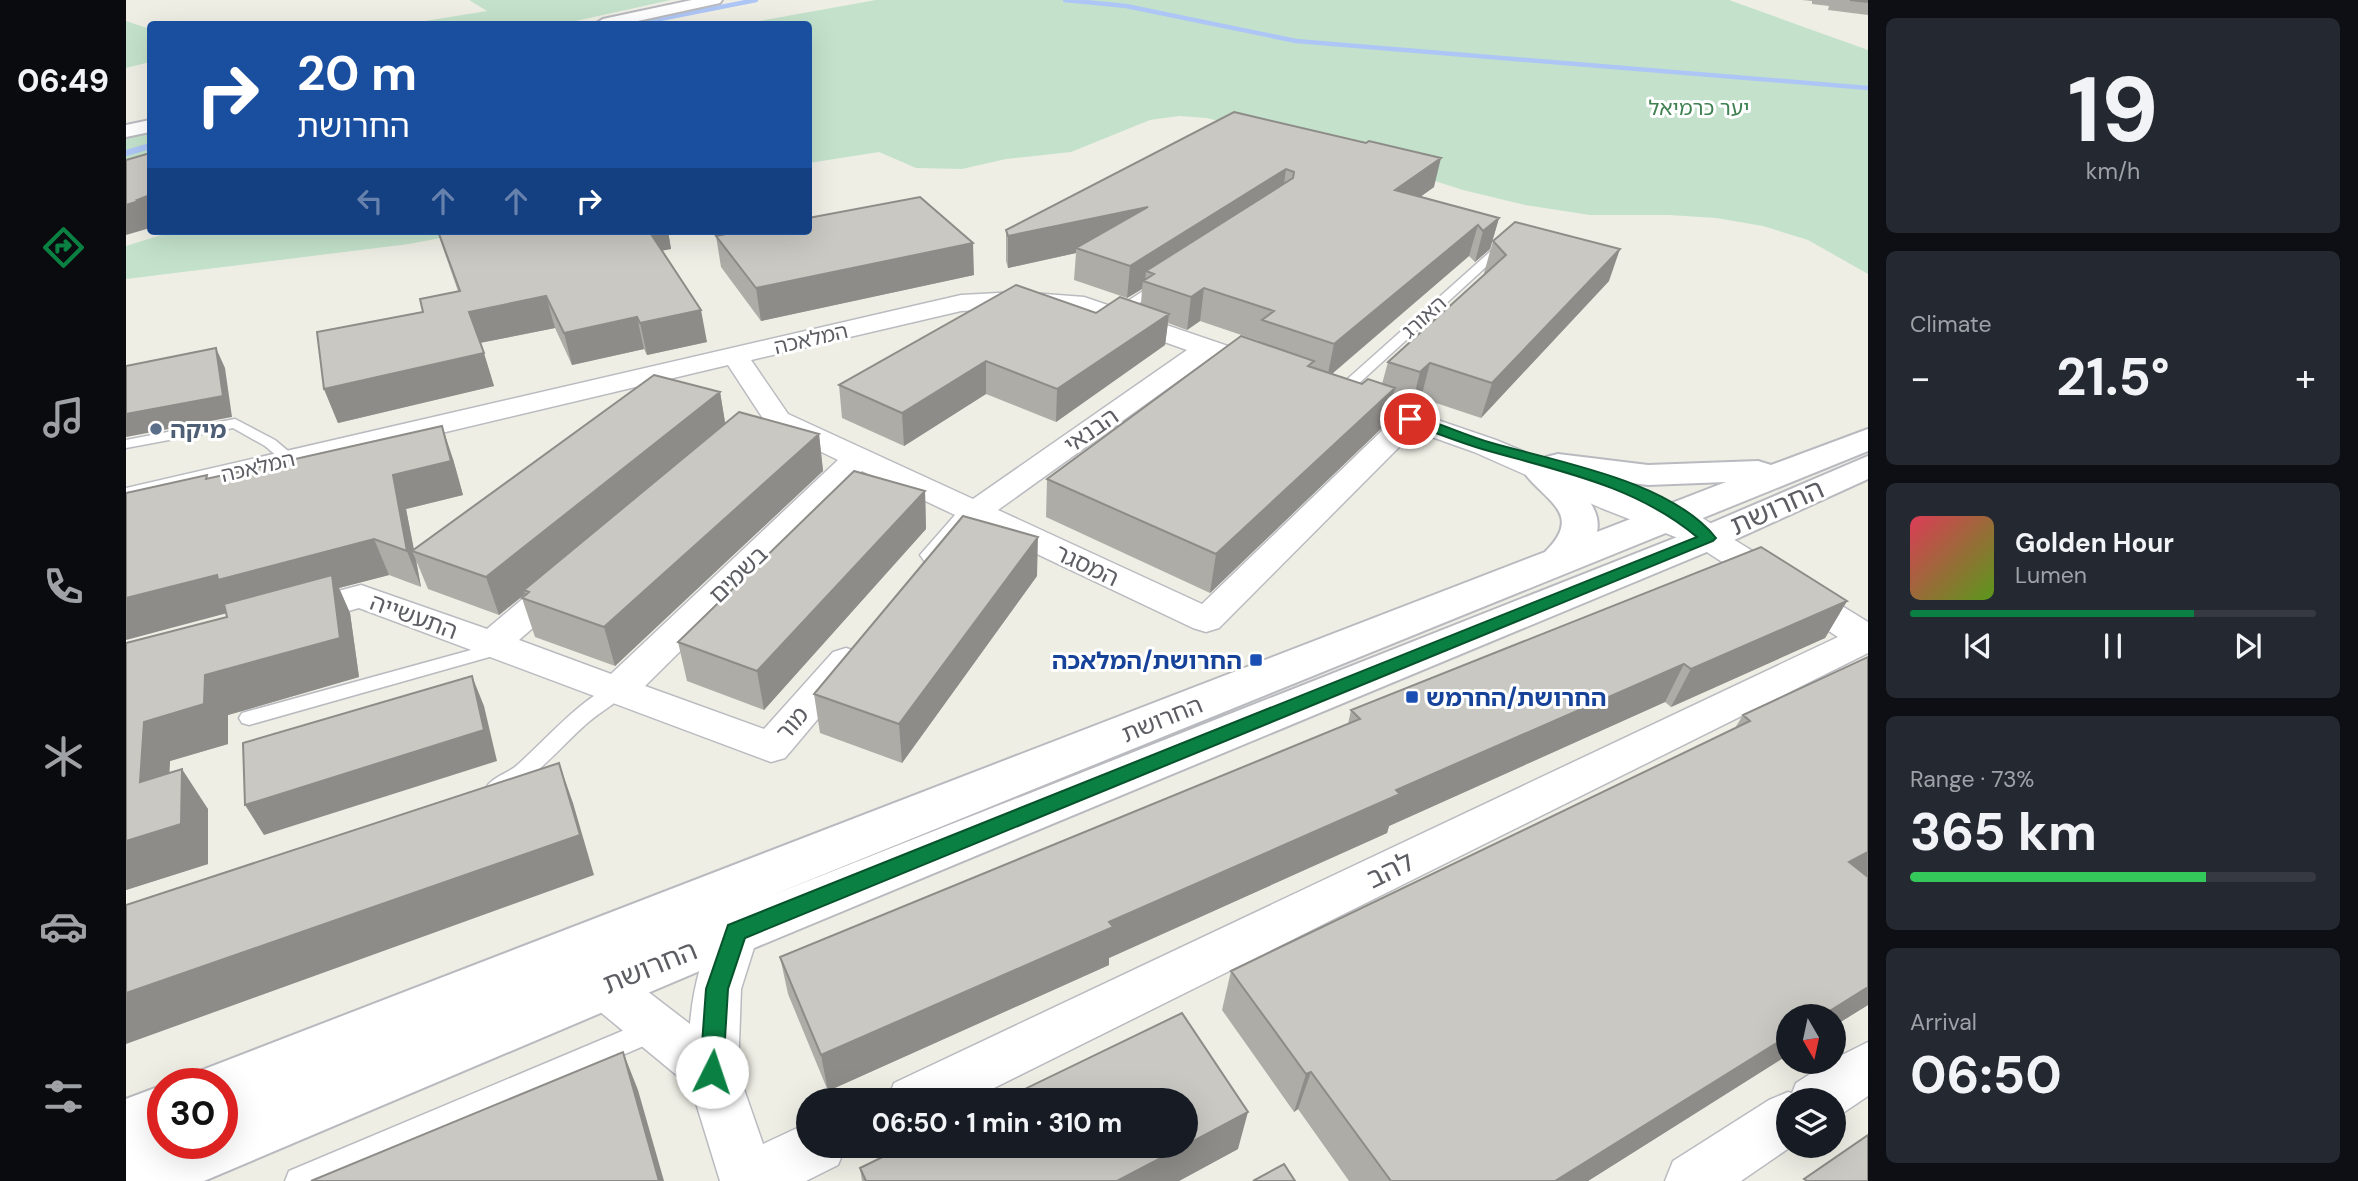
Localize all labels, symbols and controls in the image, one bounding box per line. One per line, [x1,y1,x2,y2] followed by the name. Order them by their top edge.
[297,41,417,105] text: 20 m
[182,49,273,140] icon: right
[2068,51,2158,169] text: 19
[17,60,109,102] text: 06:49
[1648,94,1750,122] park label: יער כרמיאל
[297,105,410,147] text: החרושת
[2086,156,2140,186] text: km/h
[351,182,389,220] icon: left
[424,182,462,220] icon: ahead
[497,182,535,220] icon: ahead
[570,182,608,220] icon: right
[39,223,88,272] icon: directions
[1396,289,1452,345] street label: האורג
[1910,309,1992,339] text: Climate
[771,317,851,361] street label: המלאכה
[2056,343,2170,411] text: 21.5°
[1910,353,1931,403] text: −
[2295,353,2316,403] text: +
[1380,389,1440,449] pin
[39,393,88,442] icon: music
[1058,400,1124,460] street label: הבנאי
[1391,400,1429,438] icon: arrive
[170,414,226,445] place label: מיקה
[148,421,164,437] marker: מיקה
[218,445,298,489] street label: המלאכה
[1724,470,1830,544] street label: החרושת
[2015,526,2174,560] text: Golden Hour
[1050,537,1124,593] street label: המסגר
[702,539,774,609] street label: בשמים
[2015,560,2087,590] text: Lumen
[39,562,88,611] icon: phone
[366,586,462,646] street label: התעשייה
[1959,627,1997,665] icon: previous
[2094,627,2132,665] icon: pause
[2229,627,2267,665] icon: next
[1052,645,1242,676] place label: החרושת/המלאכה
[1248,652,1264,668] marker: החרושת/המלאכה
[1426,682,1607,713] place label: החרושת/החרמש
[1117,689,1207,749] street label: החרושת
[1404,689,1420,705] marker: החרושת/החרמש
[769,699,815,747] street label: מור
[39,732,88,781] icon: climate
[1910,764,2034,794] text: Range · 73%
[1910,798,2097,866] text: 365 km
[1360,843,1420,897] street label: להב
[39,902,88,951] icon: car
[597,931,703,1003] street label: החרושת
[1776,1004,1846,1074] north arrow
[1776,1004,1846,1158] map controls
[1910,1007,1977,1037] text: Arrival
[675,1035,749,1109] position arrow
[1910,1041,2062,1109] text: 06:50
[147,1068,238,1159] speed limit sign: 30
[39,1072,88,1121] icon: filters
[1776,1088,1846,1158] button: layers
[872,1106,1122,1140] text: 06:50 · 1 min · 310 m

